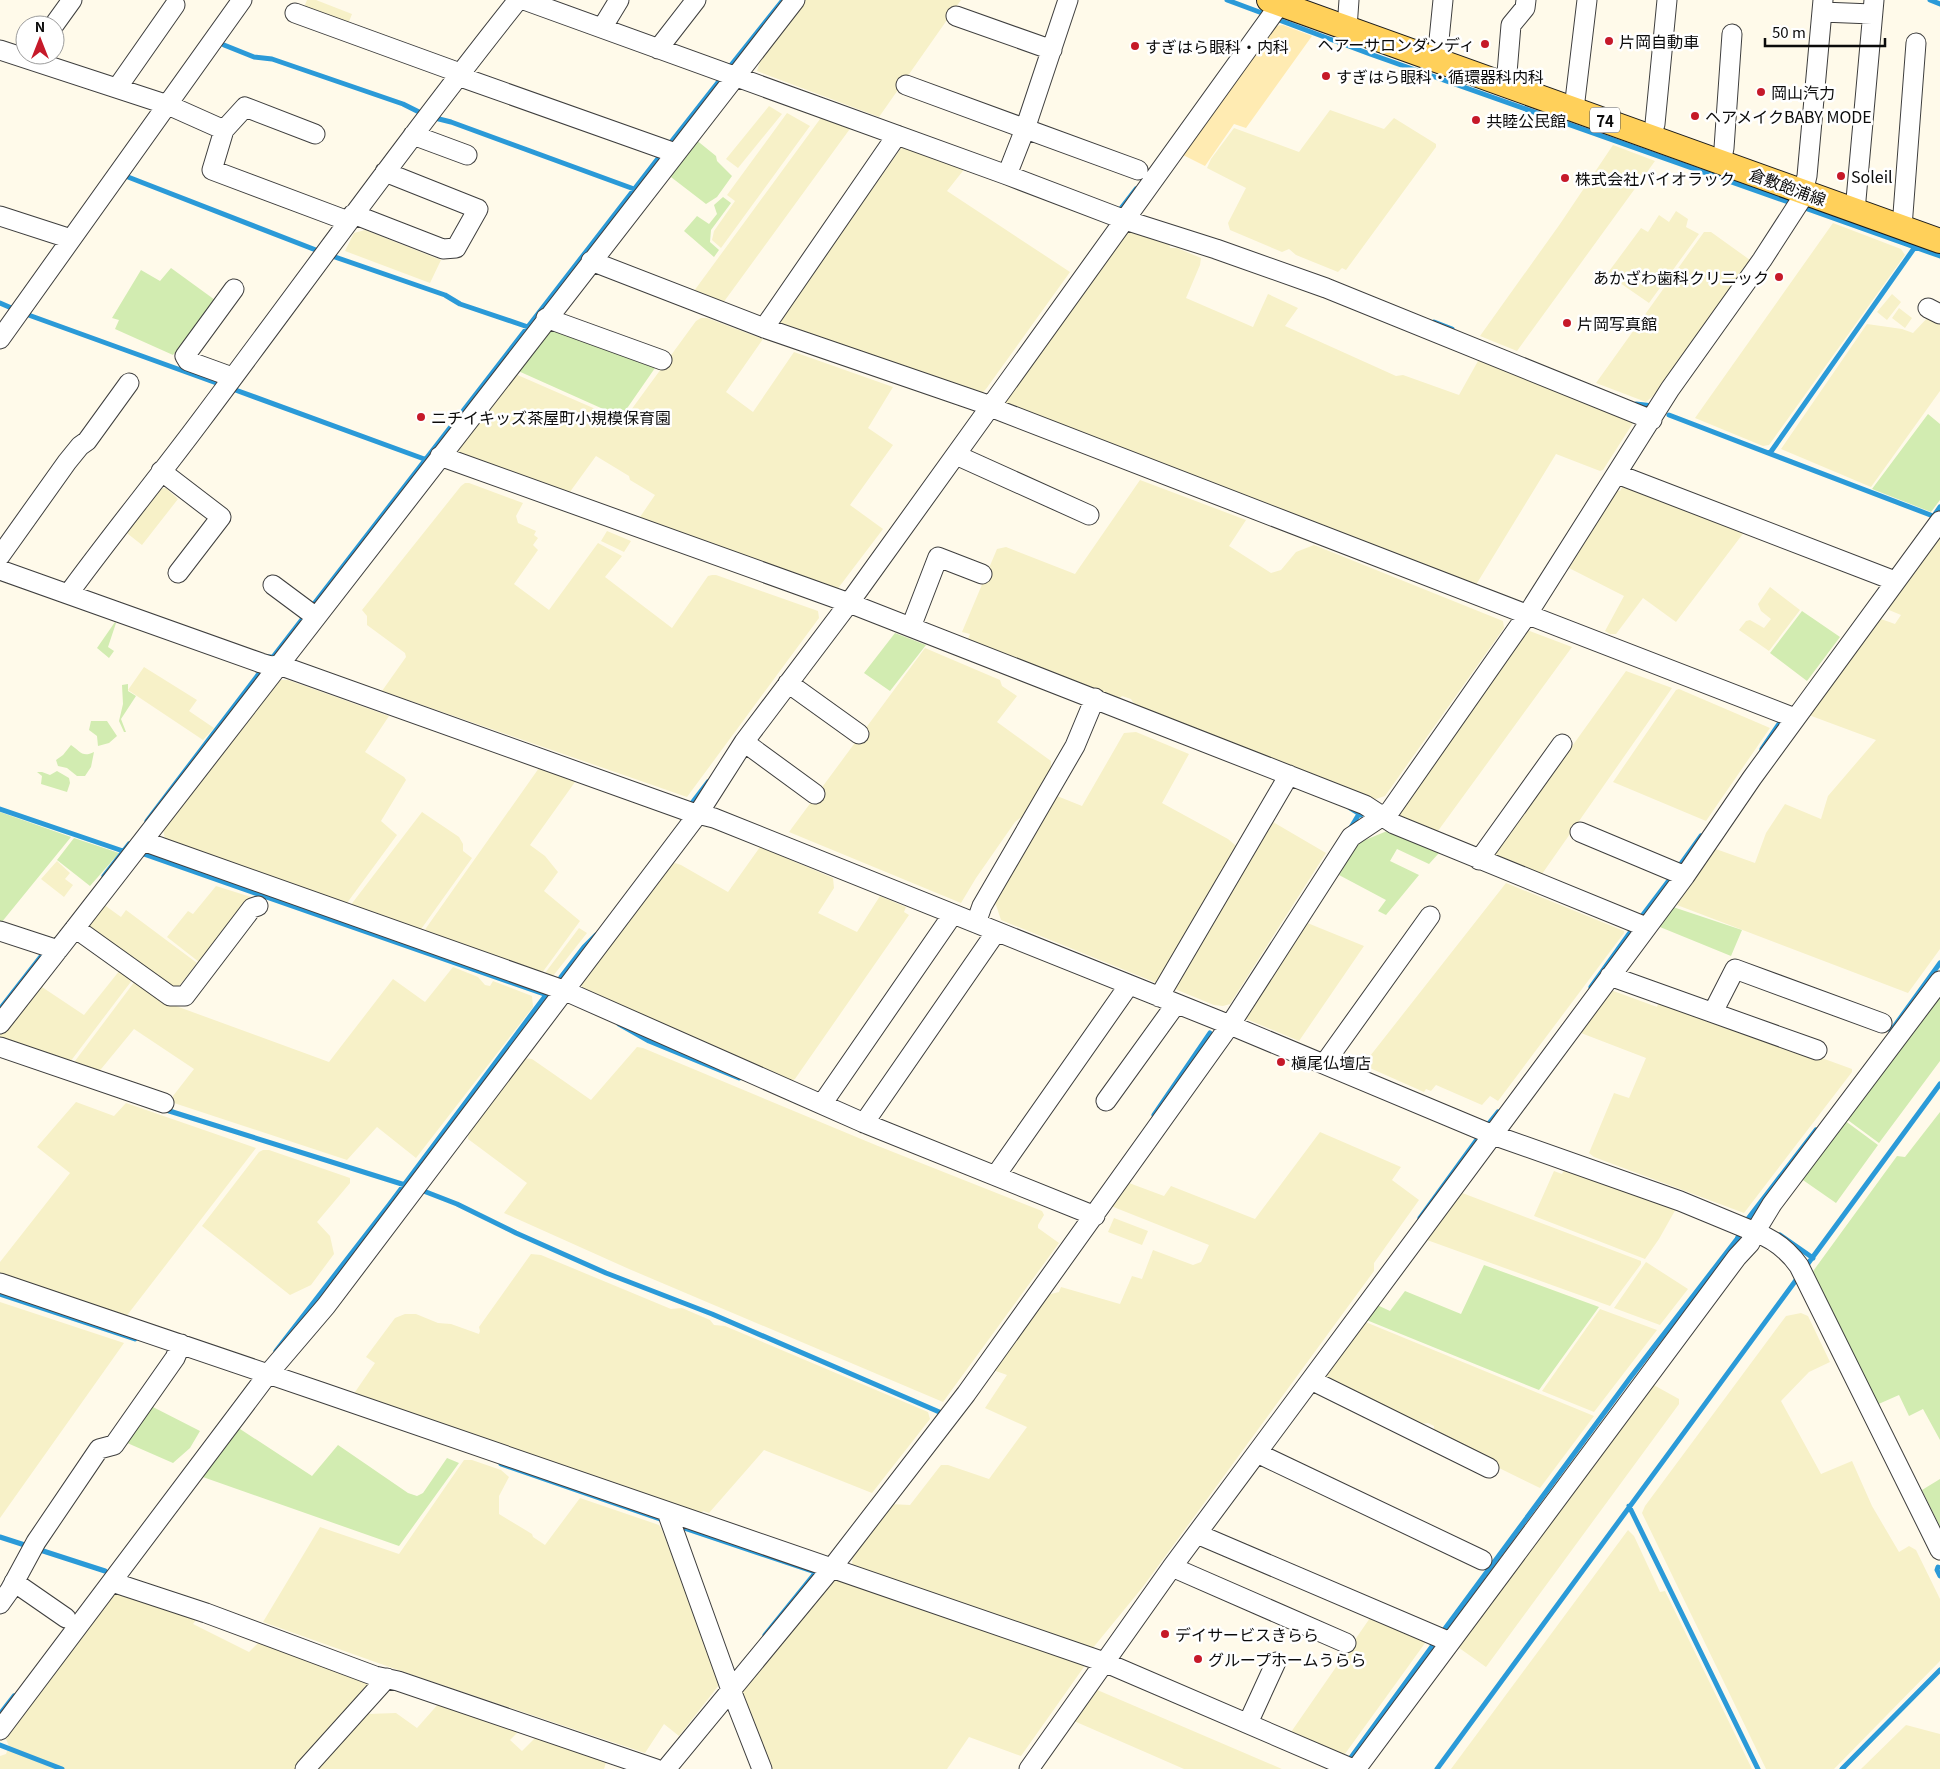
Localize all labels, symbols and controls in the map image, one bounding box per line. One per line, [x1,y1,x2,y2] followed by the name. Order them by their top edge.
[15,15,65,65] north arrow
[1765,15,1885,47] scale bar
[35,16,45,36] text: N
[1772,21,1806,42] text: 50 m
[1619,29,1699,53] place label: 片岡自動車
[1317,32,1475,56] place label: ヘアーサロンダンディ
[1145,34,1289,58] place label: すぎはら眼科・内科
[1603,35,1615,47] marker: 片岡自動車
[1479,38,1491,50] marker: ヘアーサロンダンディ
[1129,40,1141,52] marker: すぎはら眼科・内科
[1336,64,1544,88] place label: すぎはら眼科・循環器科内科
[1320,70,1332,82] marker: すぎはら眼科・循環器科内科
[1771,80,1835,104] place label: 岡山汽力
[1755,86,1767,98] marker: 岡山汽力
[1705,104,1872,128] place label: ヘアメイクBABY MODE
[1486,108,1566,132] place label: 共睦公民館
[1590,108,1620,132] road number: 74
[1689,110,1701,122] marker: ヘアメイクBABY MODE
[1470,114,1482,126] marker: 共睦公民館
[1746,161,1830,211] street label: 倉敷飽浦線
[1851,164,1893,188] place label: Soleil
[1575,166,1735,190] place label: 株式会社バイオラック
[1835,170,1847,182] marker: Soleil
[1559,172,1571,184] marker: 株式会社バイオラック
[1593,265,1769,289] place label: あかざわ歯科クリニック
[1773,271,1785,283] marker: あかざわ歯科クリニック
[1577,311,1657,335] place label: 片岡写真館
[1561,317,1573,329] marker: 片岡写真館
[431,405,671,429] place label: ニチイキッズ茶屋町小規模保育園
[415,411,427,423] marker: ニチイキッズ茶屋町小規模保育園
[1291,1050,1371,1074] place label: 槇尾仏壇店
[1275,1056,1287,1068] marker: 槇尾仏壇店
[1175,1622,1319,1646] place label: デイサービスきらら
[1159,1628,1171,1640] marker: デイサービスきらら
[1208,1647,1367,1671] place label: グループホームうらら
[1192,1653,1204,1665] marker: グループホームうらら

